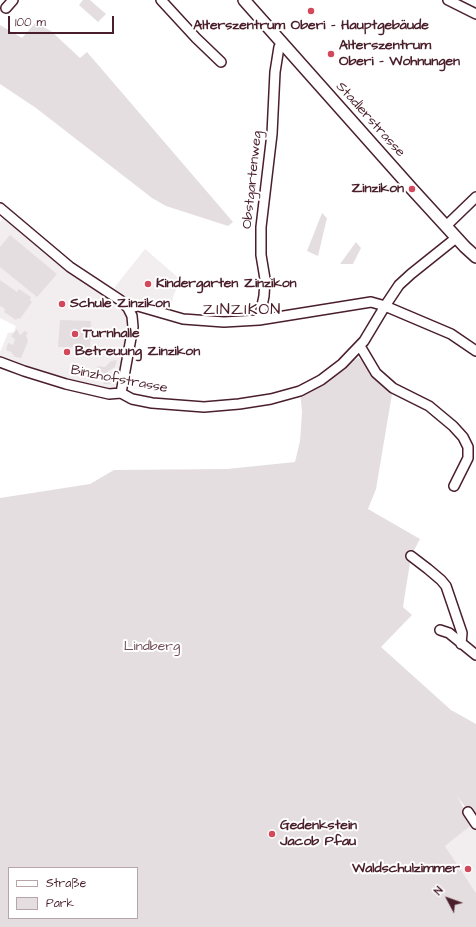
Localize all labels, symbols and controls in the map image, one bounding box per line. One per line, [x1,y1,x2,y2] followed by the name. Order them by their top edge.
[306,6,316,16] marker: Alterszentrum Oberi - Hauptgebäude
[10,8,116,34] scale bar
[15,14,46,31] text: 100 m
[193,18,429,34] place label: Alterszentrum Oberi - Hauptgebäude
[339,38,460,70] place label: Alterszentrum Oberi - Wohnungen
[326,49,336,59] marker: Alterszentrum Oberi - Wohnungen
[332,79,408,161] street label: Stadlerstrasse
[240,130,266,230] street label: Obstgartenweg
[351,181,404,197] place label: Zinzikon
[407,184,417,194] marker: Zinzikon
[156,276,297,292] place label: Kindergarten Zinzikon
[143,279,153,289] marker: Kindergarten Zinzikon
[70,296,170,312] place label: Schule Zinzikon
[57,299,67,309] marker: Schule Zinzikon
[203,301,281,321] district label: ZINZIKON
[83,326,140,342] place label: Turnhalle
[70,329,80,339] marker: Turnhalle
[75,344,200,360] place label: Betreuung Zinzikon
[62,347,72,357] marker: Betreuung Zinzikon
[69,362,169,398] street label: Binzhofstrasse
[124,639,180,655] park label: Lindberg
[280,818,357,850] place label: Gedenkstein Jacob Pfau
[267,829,277,839] marker: Gedenkstein Jacob Pfau
[352,861,460,877] place label: Waldschulzimmer
[463,864,473,874] marker: Waldschulzimmer
[8,867,138,919] legend
[46,875,86,892] text: Straße
[428,879,468,919] north arrow
[431,883,446,898] text: N
[46,895,74,912] text: Park

